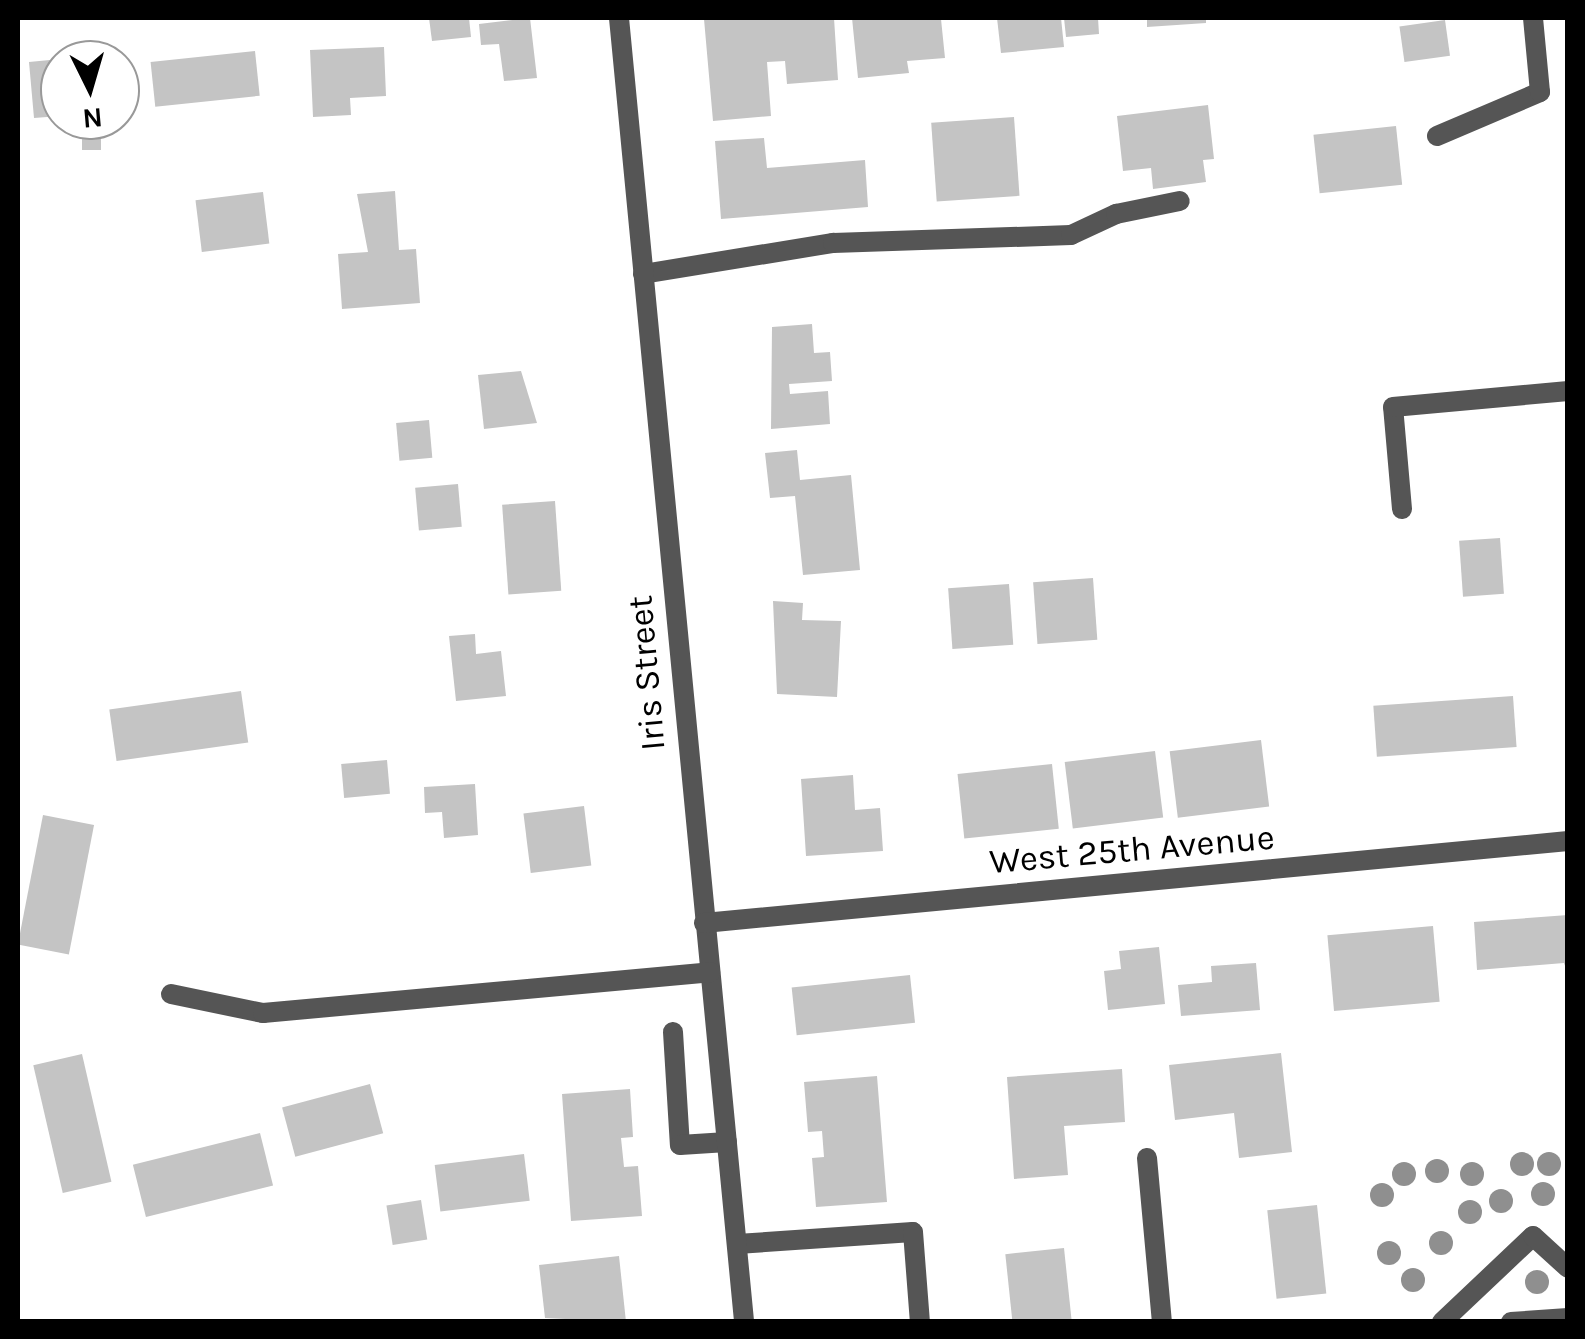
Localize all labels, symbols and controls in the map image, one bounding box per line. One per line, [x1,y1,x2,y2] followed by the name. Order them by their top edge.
[40,40,140,140] north arrow
[81,101,104,136] text: N
[619,594,675,752] street label: Iris Street
[988,817,1276,883] street label: West 25th Avenue

